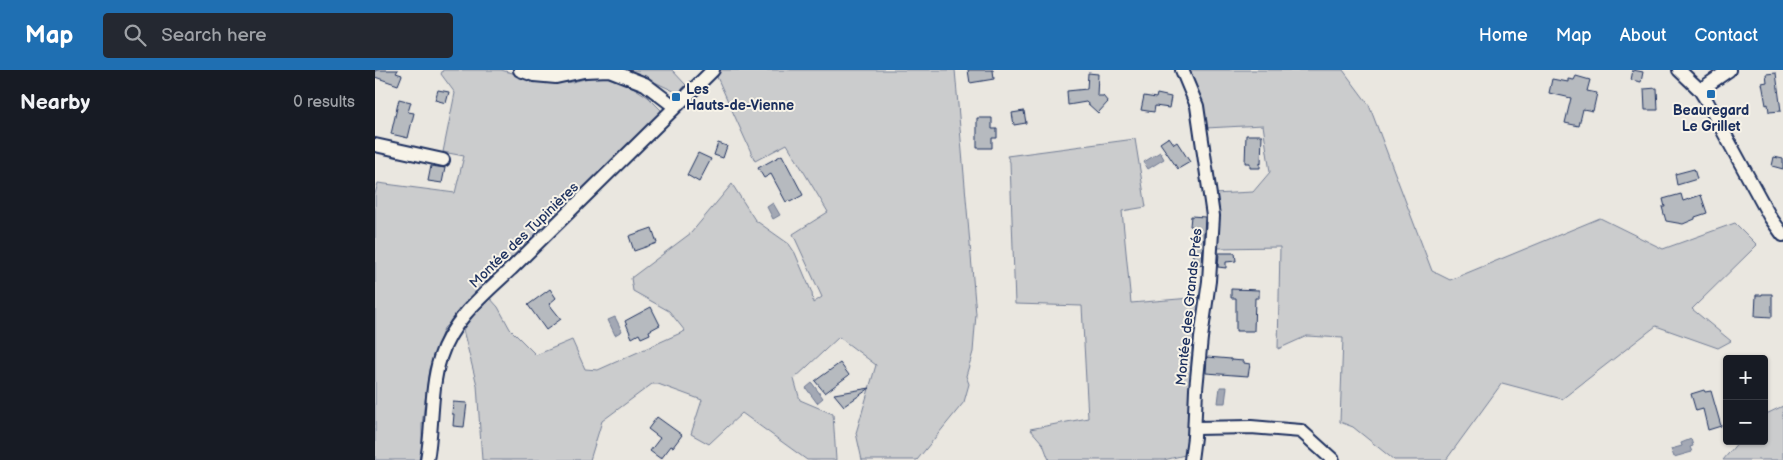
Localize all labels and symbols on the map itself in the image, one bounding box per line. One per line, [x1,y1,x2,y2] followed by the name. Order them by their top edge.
[686,81,794,114] place label: Les Hauts-de-Vienne
[1705,88,1717,100] marker: Beauregard Le Grillet
[670,91,682,103] marker: Les Hauts-de-Vienne
[1673,102,1749,135] place label: Beauregard Le Grillet
[466,178,582,292] street label: Montée des Tupinières
[1172,227,1206,387] street label: Montée des Grands Prés

